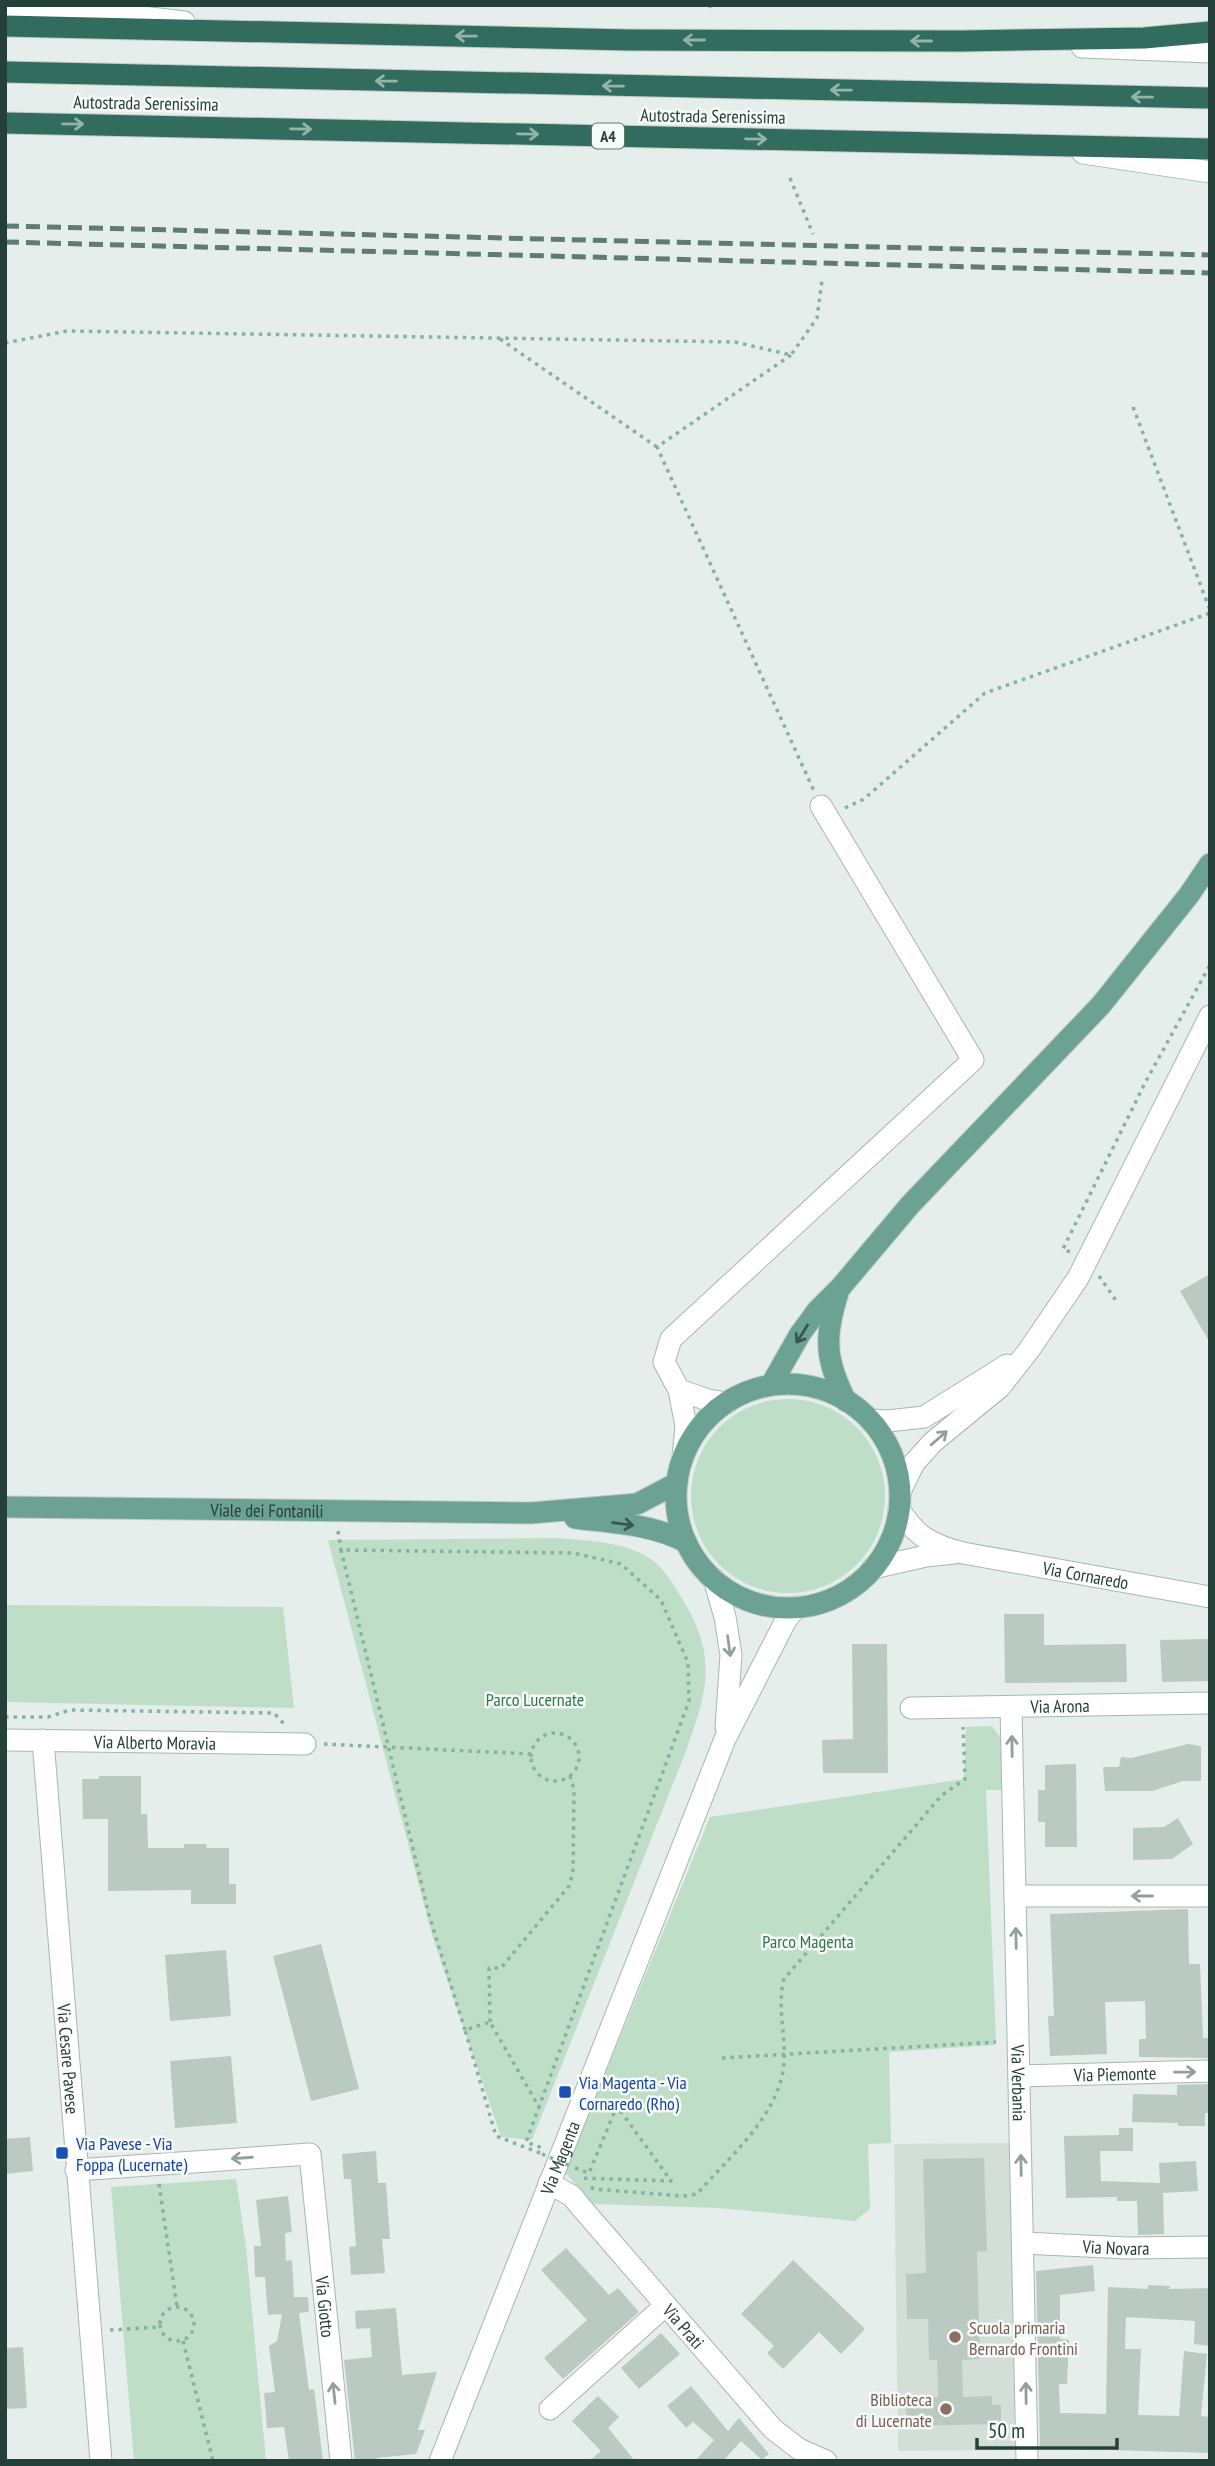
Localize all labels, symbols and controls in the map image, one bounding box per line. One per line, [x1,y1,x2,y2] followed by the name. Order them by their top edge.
[455,29,478,42] one-way arrow
[683,33,706,47] one-way arrow
[910,34,933,47] one-way arrow
[374,75,397,88] one-way arrow
[602,79,625,93] one-way arrow
[829,83,852,97] one-way arrow
[73,90,219,116] street label: Autostrada Serenissima
[1130,90,1153,103] one-way arrow
[640,103,786,129] street label: Autostrada Serenissima
[62,118,85,131] one-way arrow
[289,123,312,136] one-way arrow
[592,124,624,148] road number: A4
[517,128,540,141] one-way arrow
[744,133,767,146] one-way arrow
[794,1323,808,1343] one-way arrow
[930,1430,948,1446] one-way arrow
[209,1498,324,1522] street label: Viale dei Fontanili
[611,1517,634,1530] one-way arrow
[1040,1556,1131,1594] street label: Via Cornaredo
[723,1634,736,1656] one-way arrow
[486,1688,584,1711] park label: Parco Lucernate
[1029,1694,1090,1718] street label: Via Arona
[93,1730,216,1754] street label: Via Alberto Moravia
[1005,1734,1018,1757] one-way arrow
[1130,1889,1153,1903] one-way arrow
[1009,1926,1023,1949] one-way arrow
[762,1930,854,1953] park label: Parco Magenta
[53,2002,85,2115] street label: Via Cesare Pavese
[1007,2043,1031,2122] street label: Via Verbania
[1072,2061,1156,2086] street label: Via Piemonte
[1174,2065,1197,2079] one-way arrow
[578,2071,687,2115] place label: Via Magenta - Via Cornaredo (Rho)
[557,2084,573,2100] marker: Via Magenta - Via Cornaredo (Rho)
[534,2118,585,2199] street label: Via Magenta
[75,2132,188,2176] place label: Via Pavese - Via Foppa (Lucernate)
[54,2145,70,2161] marker: Via Pavese - Via Foppa (Lucernate)
[231,2152,254,2165] one-way arrow
[1015,2154,1028,2177] one-way arrow
[1081,2234,1149,2260] street label: Via Novara
[311,2274,340,2339] street label: Via Giotto
[658,2298,710,2353] street label: Via Prati
[969,2316,1078,2360] place label: Scuola primaria Bernardo Frontini
[947,2329,963,2345] marker: Scuola primaria Bernardo Frontini
[1020,2381,1033,2404] one-way arrow
[327,2382,340,2405] one-way arrow
[856,2388,932,2432] place label: Biblioteca di Lucernate
[938,2401,954,2417] marker: Biblioteca di Lucernate
[977,2406,1117,2450] scale bar
[988,2417,1025,2444] text: 50 m

